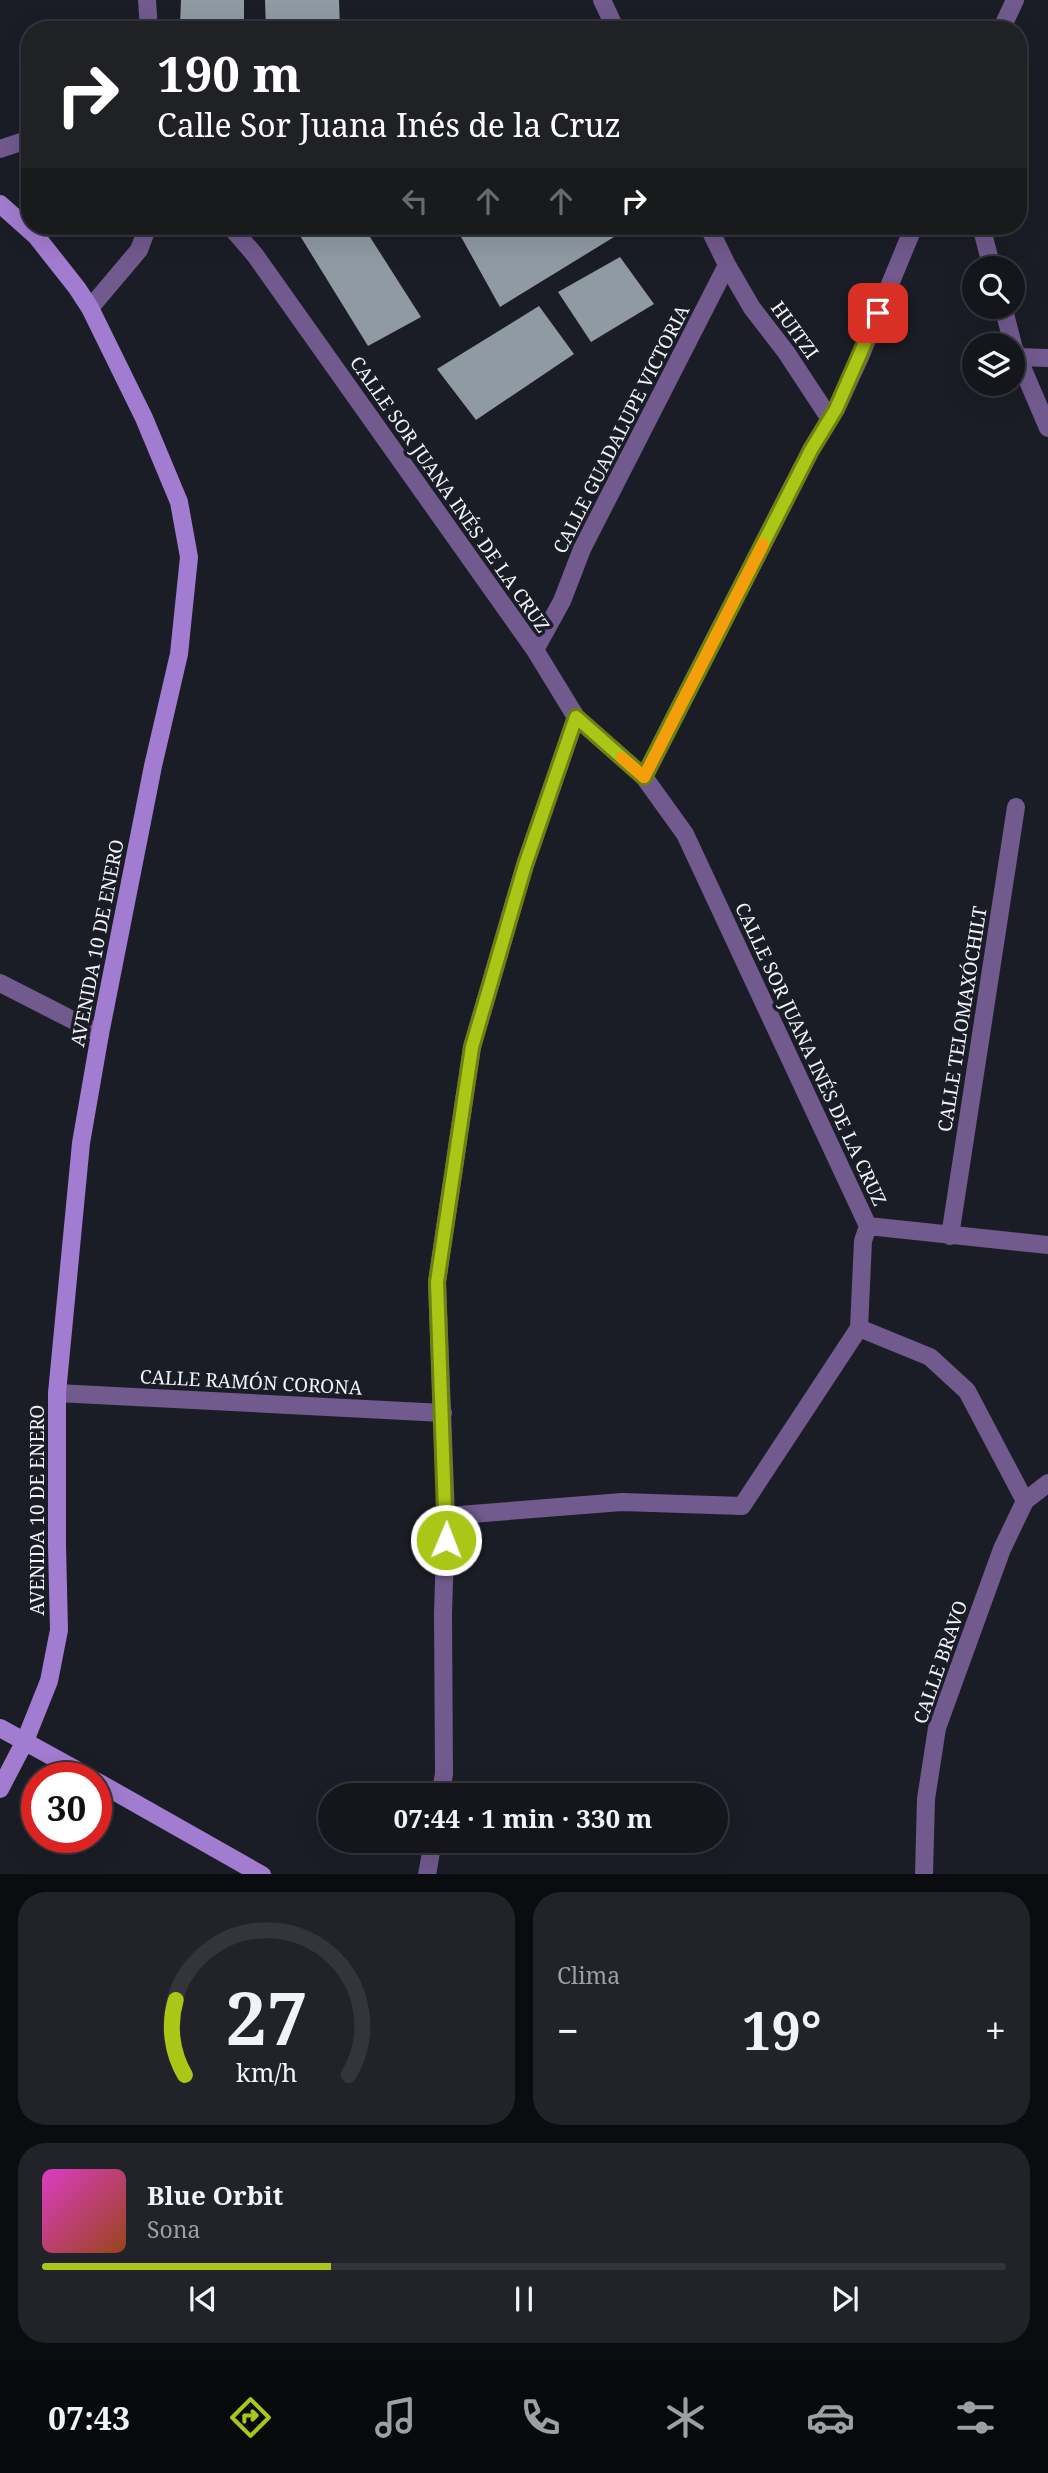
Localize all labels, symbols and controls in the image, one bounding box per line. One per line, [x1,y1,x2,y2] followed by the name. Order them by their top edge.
[157,40,301,106] text: 190 m
[42,49,133,140] icon: right
[157,103,621,146] text: Calle Sor Juana Inés de la Cruz
[396,182,434,220] icon: left
[469,182,507,220] icon: ahead
[542,182,580,220] icon: ahead
[615,182,653,220] icon: right
[962,256,1025,396] map controls
[962,256,1025,319] button: search
[848,283,908,343] pin
[859,294,897,332] icon: arrive
[765,296,825,364] street label: HUITZI
[547,300,695,558] street label: CALLE GUADALUPE VICTORIA
[962,333,1025,396] button: layers
[344,351,556,637] street label: CALLE SOR JUANA INÉS DE LA CRUZ
[64,837,130,1049] street label: AVENIDA 10 DE ENERO
[729,898,893,1210] street label: CALLE SOR JUANA INÉS DE LA CRUZ
[931,904,993,1134] street label: CALLE TELOMAXÓCHILT
[139,1363,363,1401] street label: CALLE RAMÓN CORONA
[24,1405,50,1615] street label: AVENIDA 10 DE ENERO
[409,1503,483,1577] position arrow
[907,1597,973,1727] street label: CALLE BRAVO
[21,1762,112,1853] speed limit sign: 30
[393,1800,653,1836] text: 07:44 · 1 min · 330 m
[557,1959,620,1991] text: Clima
[225,1967,308,2066] text: 27
[742,1994,822,2065] text: 19°
[557,2004,579,2056] text: −
[985,2004,1006,2056] text: +
[236,2054,297,2088] text: km/h
[147,2177,283,2213] text: Blue Orbit
[147,2213,201,2245] text: Sona
[184,2280,222,2318] icon: previous
[505,2280,543,2318] icon: pause
[826,2280,864,2318] icon: next
[226,2393,275,2442] icon: directions
[371,2393,420,2442] icon: music
[516,2393,565,2442] icon: phone
[661,2393,710,2442] icon: climate
[806,2393,855,2442] icon: car
[951,2393,1000,2442] icon: filters
[48,2396,130,2439] text: 07:43

